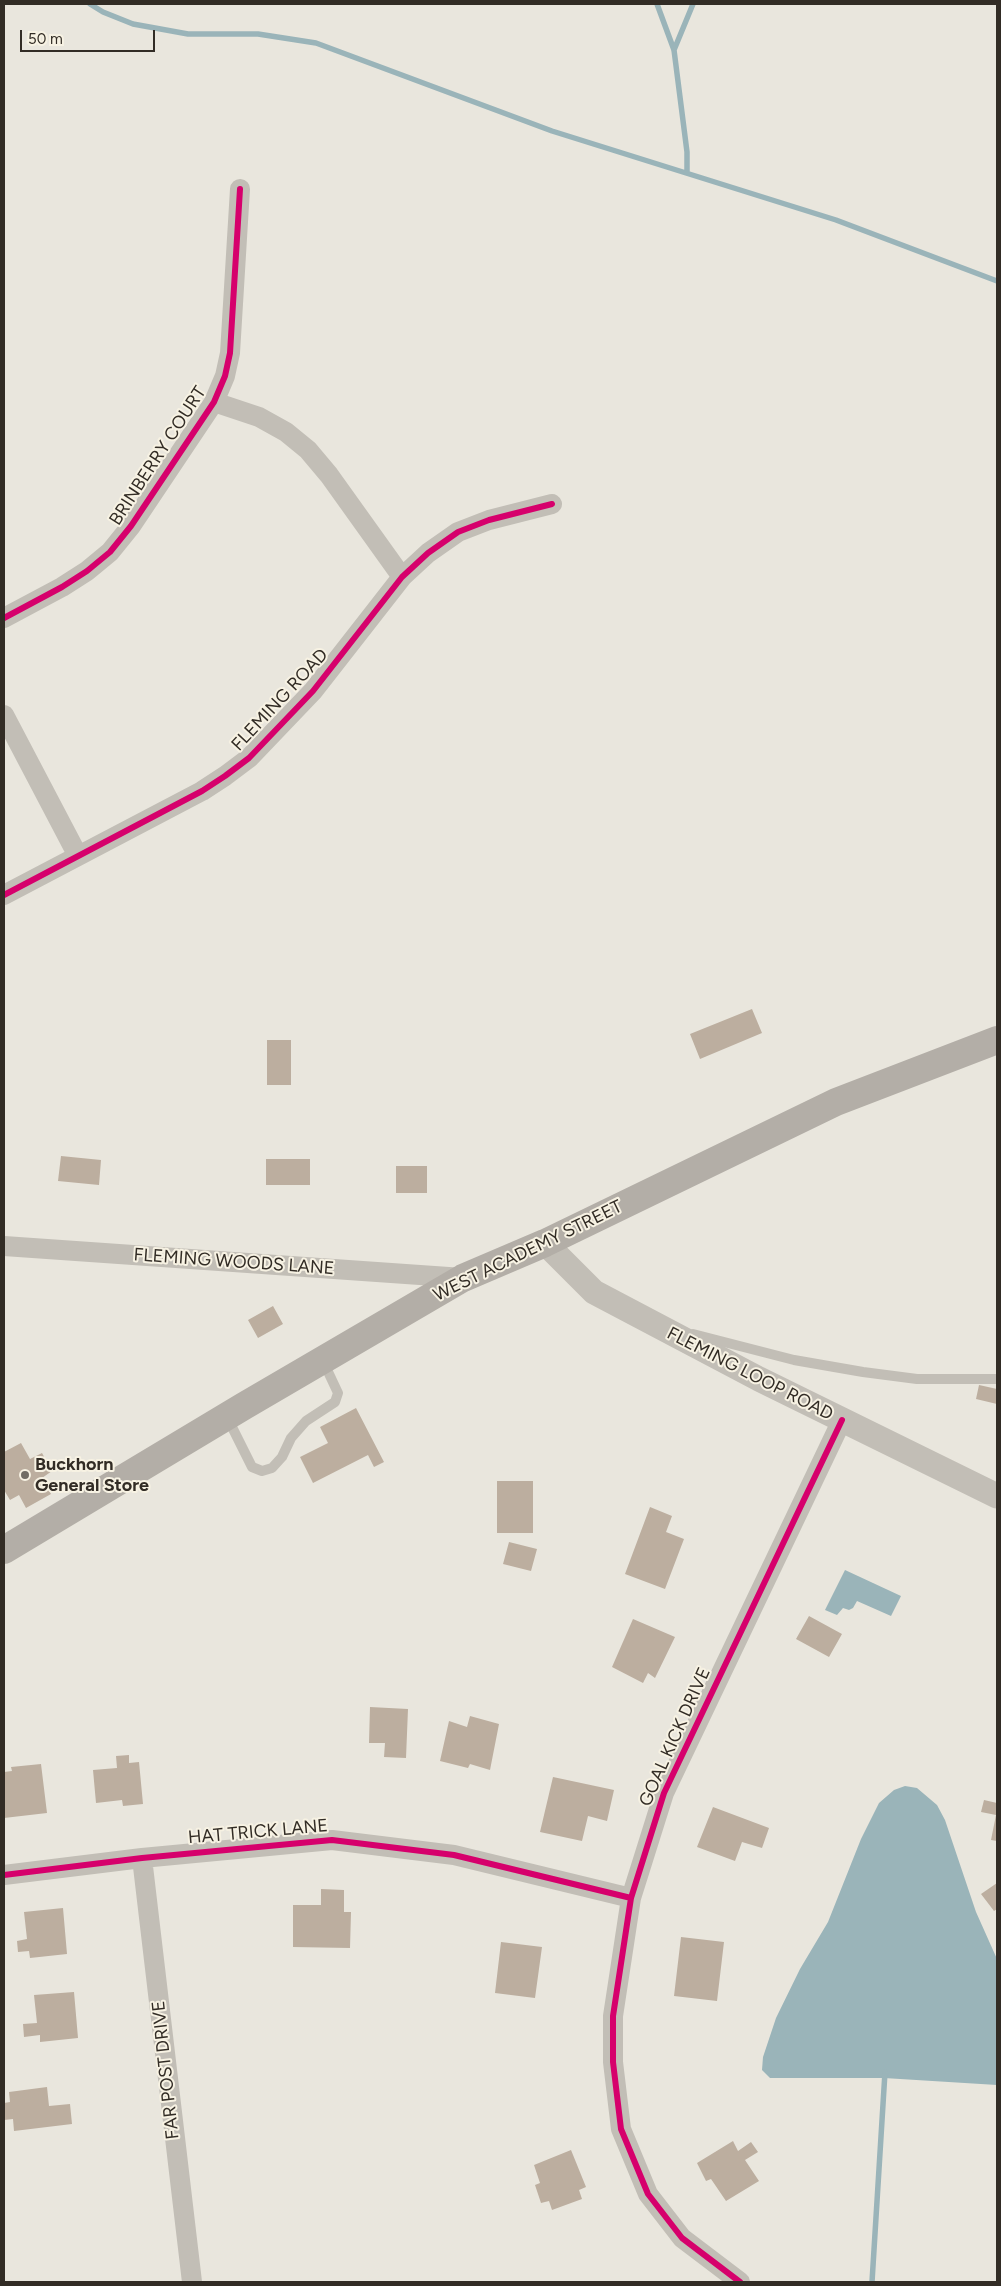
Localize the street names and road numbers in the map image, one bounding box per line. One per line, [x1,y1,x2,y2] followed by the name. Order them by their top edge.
[105,382,211,530] street label: BRINBERRY COURT
[227,644,333,756] street label: FLEMING ROAD
[430,1196,626,1306] street label: WEST ACADEMY STREET
[133,1244,335,1280] street label: FLEMING WOODS LANE
[663,1323,837,1425] street label: FLEMING LOOP ROAD
[635,1664,715,1810] street label: GOAL KICK DRIVE
[187,1815,329,1849] street label: HAT TRICK LANE
[148,2000,184,2140] street label: FAR POST DRIVE

